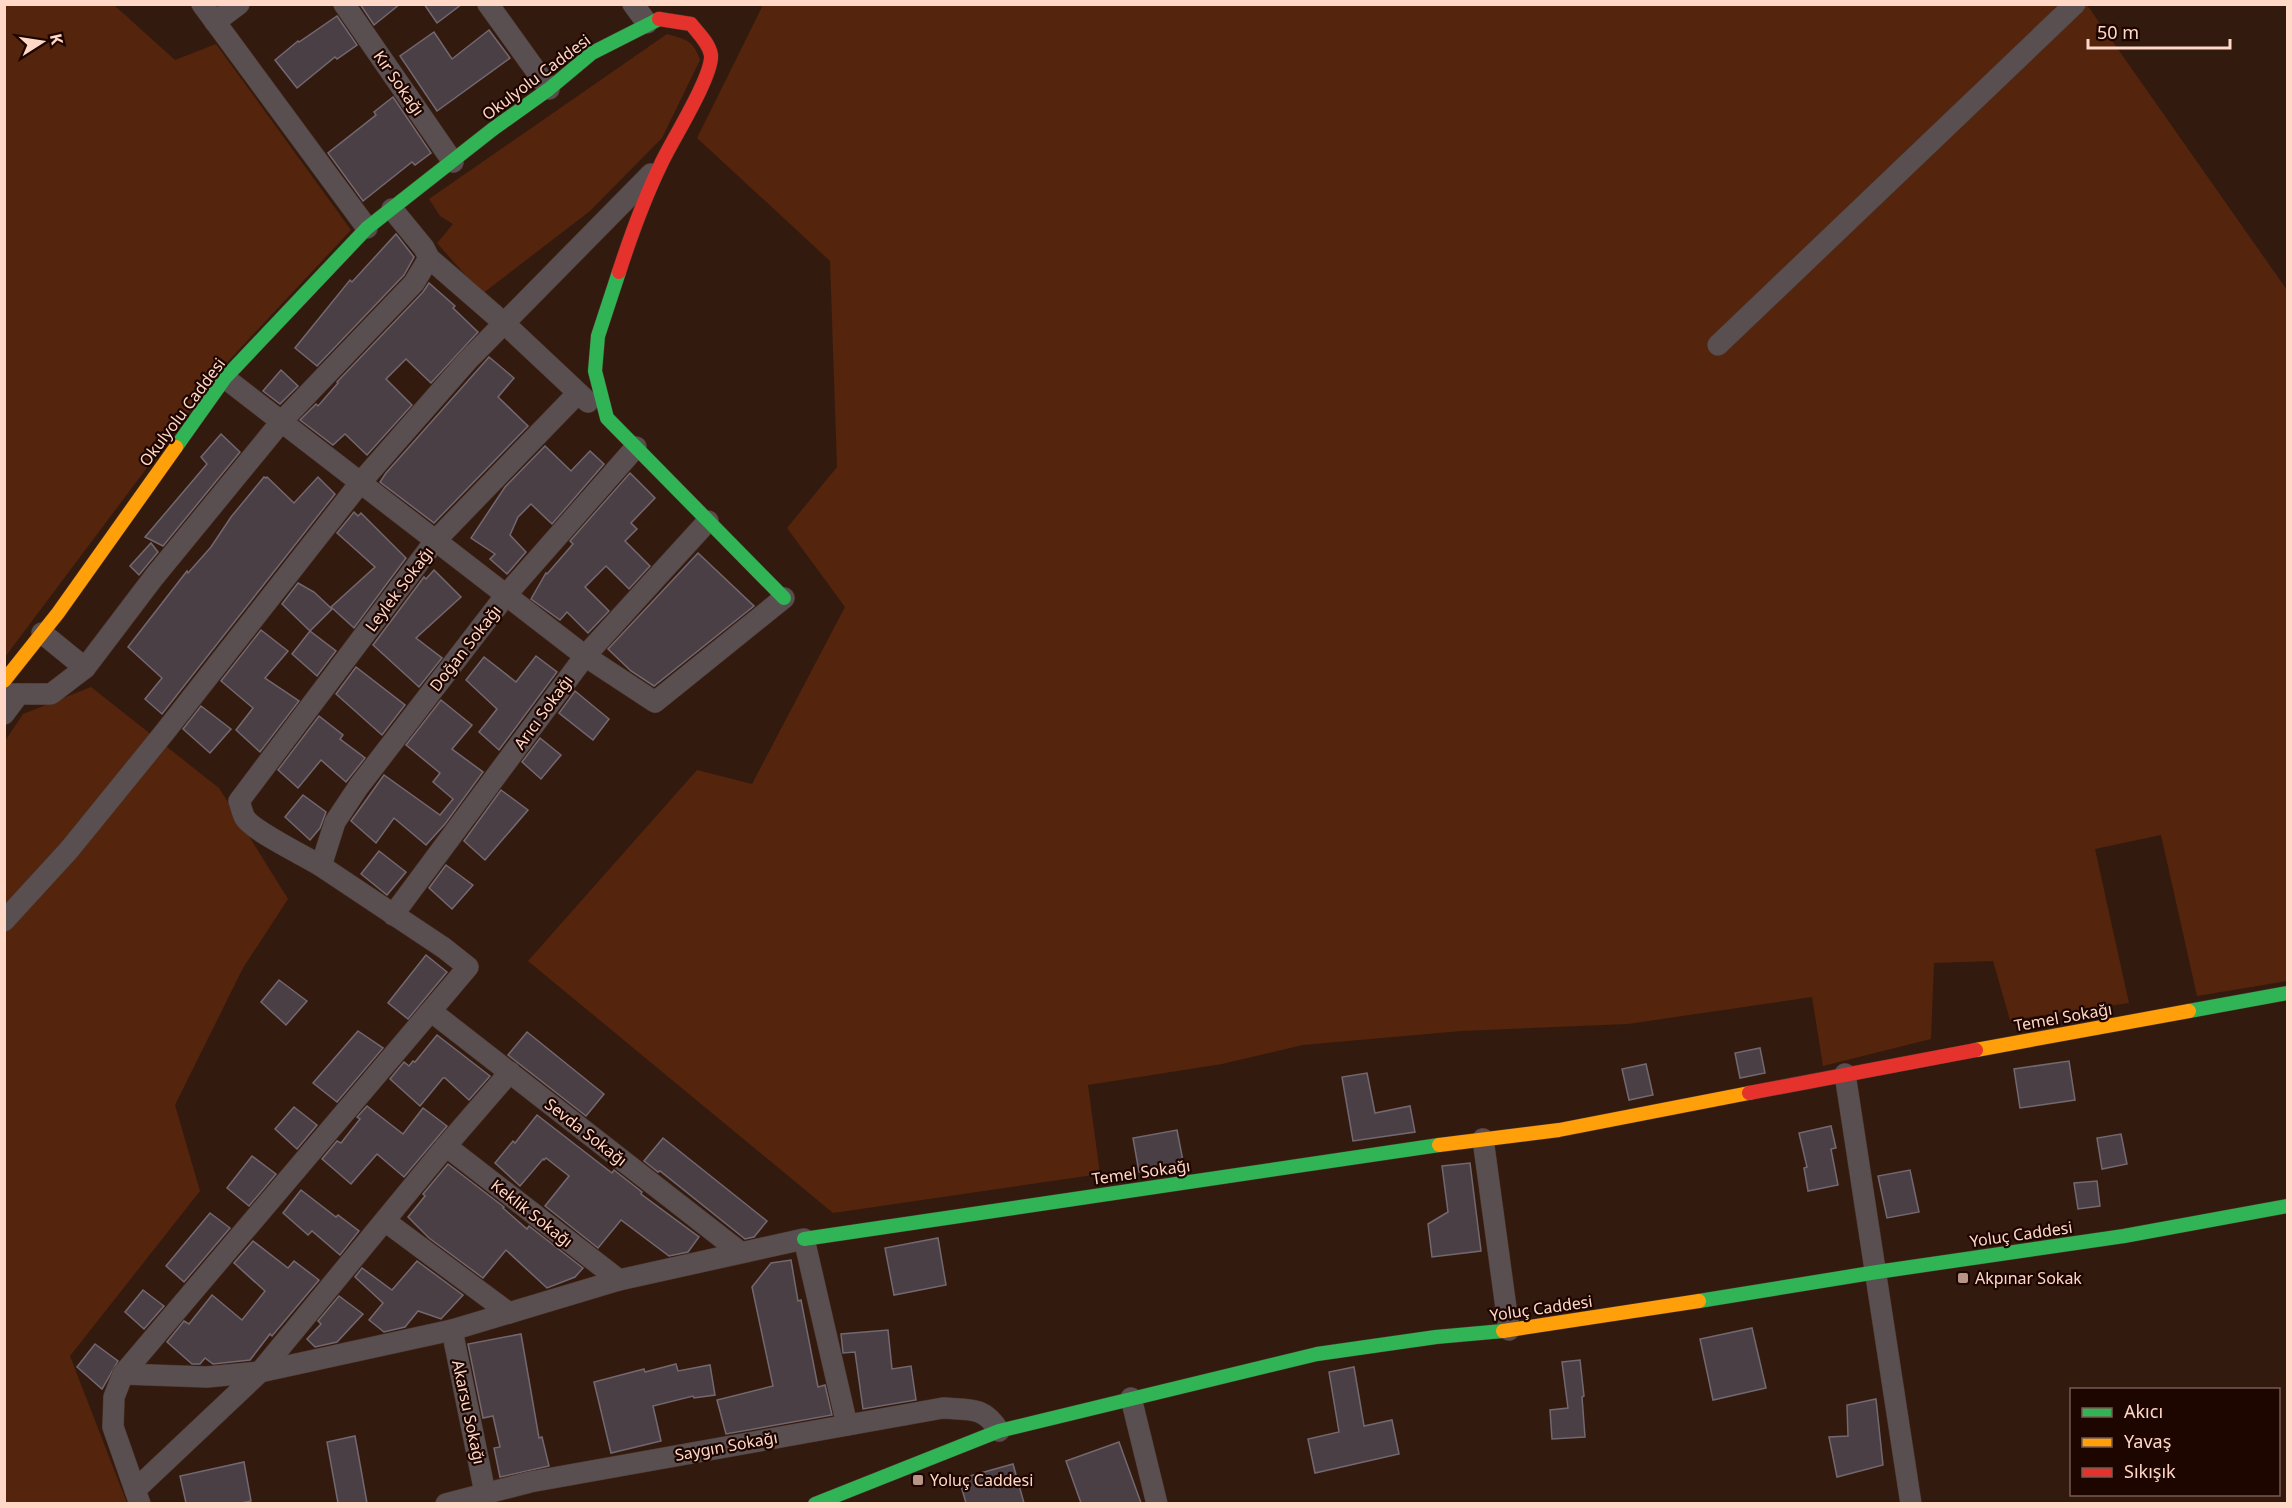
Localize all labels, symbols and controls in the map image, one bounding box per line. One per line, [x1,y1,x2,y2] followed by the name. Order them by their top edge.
[12,12,72,72] north arrow
[2088,12,2230,50] scale bar
[2097,20,2139,44] text: 50 m
[477,29,595,125] street label: Okulyolu Caddesi
[45,31,69,47] text: K
[369,46,429,120] street label: Kır Sokağı
[134,353,230,471] street label: Okulyolu Caddesi
[360,542,438,636] street label: Leylek Sokağı
[424,600,506,696] street label: Doğan Sokağı
[509,670,577,754] street label: Arıcı Sokağı
[2012,998,2114,1036] street label: Temel Sokağı
[540,1093,632,1171] street label: Sevda Sokağı
[1090,1154,1192,1190] street label: Temel Sokağı
[486,1174,578,1252] street label: Keklik Sokağı
[1968,1216,2074,1252] street label: Yoluç Caddesi
[1975,1267,2082,1289] place label: Akpınar Sokak
[1956,1271,1970,1285] marker: Akpınar Sokak
[1488,1290,1594,1326] street label: Yoluç Caddesi
[447,1358,491,1466] street label: Akarsu Sokağı
[2070,1388,2280,1496] legend
[2124,1399,2163,1423] text: Akıcı
[673,1426,779,1466] street label: Saygın Sokağı
[2124,1429,2171,1453] text: Yavaş
[2124,1459,2176,1483] text: Sıkışık
[930,1469,1033,1491] place label: Yoluç Caddesi
[911,1473,925,1487] marker: Yoluç Caddesi

